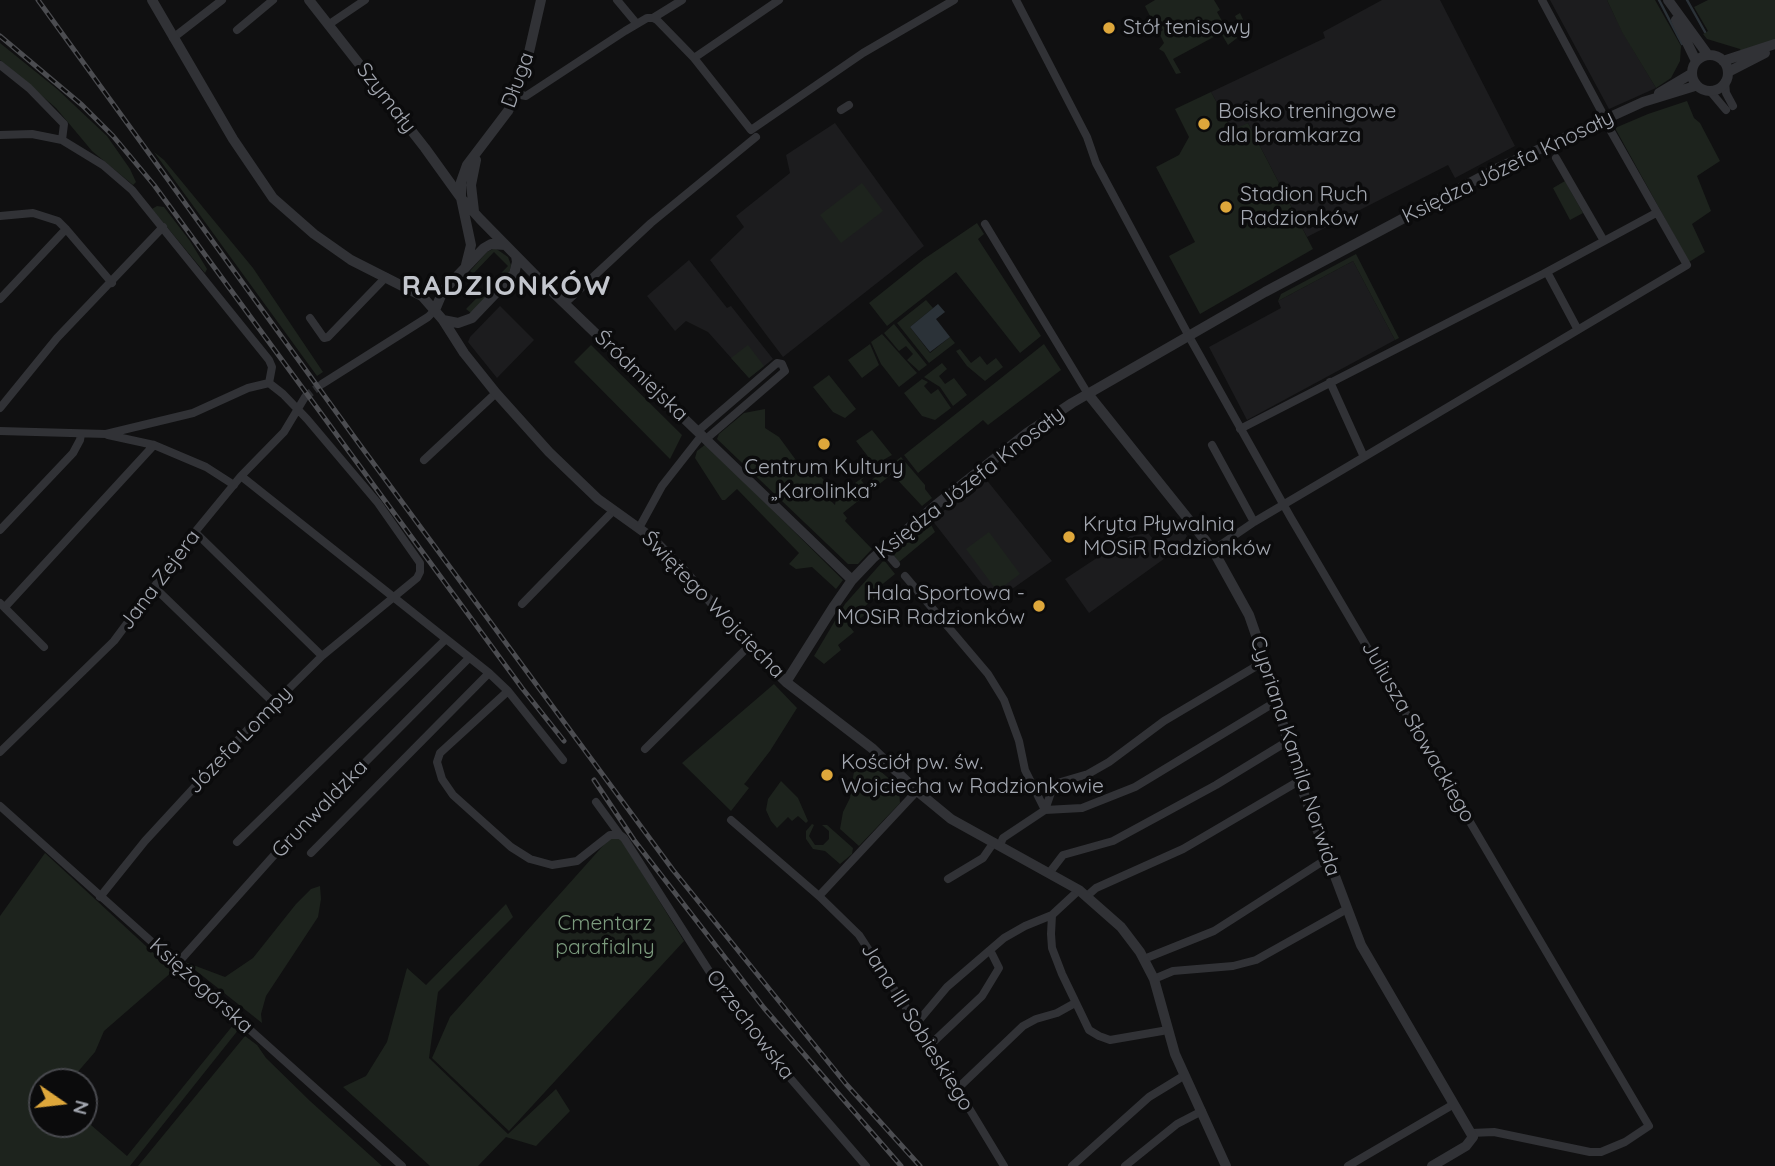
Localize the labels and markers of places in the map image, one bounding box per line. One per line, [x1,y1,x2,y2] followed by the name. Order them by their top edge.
[1123,15,1251,41] place label: Stół tenisowy
[1101,20,1117,36] marker: Stół tenisowy
[1218,99,1396,149] place label: Boisko treningowe dla bramkarza
[1196,116,1212,132] marker: Boisko treningowe dla bramkarza
[1240,182,1368,232] place label: Stadion Ruch Radzionków
[1218,199,1234,215] marker: Stadion Ruch Radzionków
[816,436,832,452] marker: Centrum Kultury „Karolinka”
[744,455,904,505] place label: Centrum Kultury „Karolinka”
[1083,512,1271,562] place label: Kryta Pływalnia MOSiR Radzionków
[1061,529,1077,545] marker: Kryta Pływalnia MOSiR Radzionków
[837,581,1025,631] place label: Hala Sportowa - MOSiR Radzionków
[1031,598,1047,614] marker: Hala Sportowa - MOSiR Radzionków
[841,750,1104,800] place label: Kościół pw. św. Wojciecha w Radzionkowie
[819,767,835,783] marker: Kościół pw. św. Wojciecha w Radzionkowie

